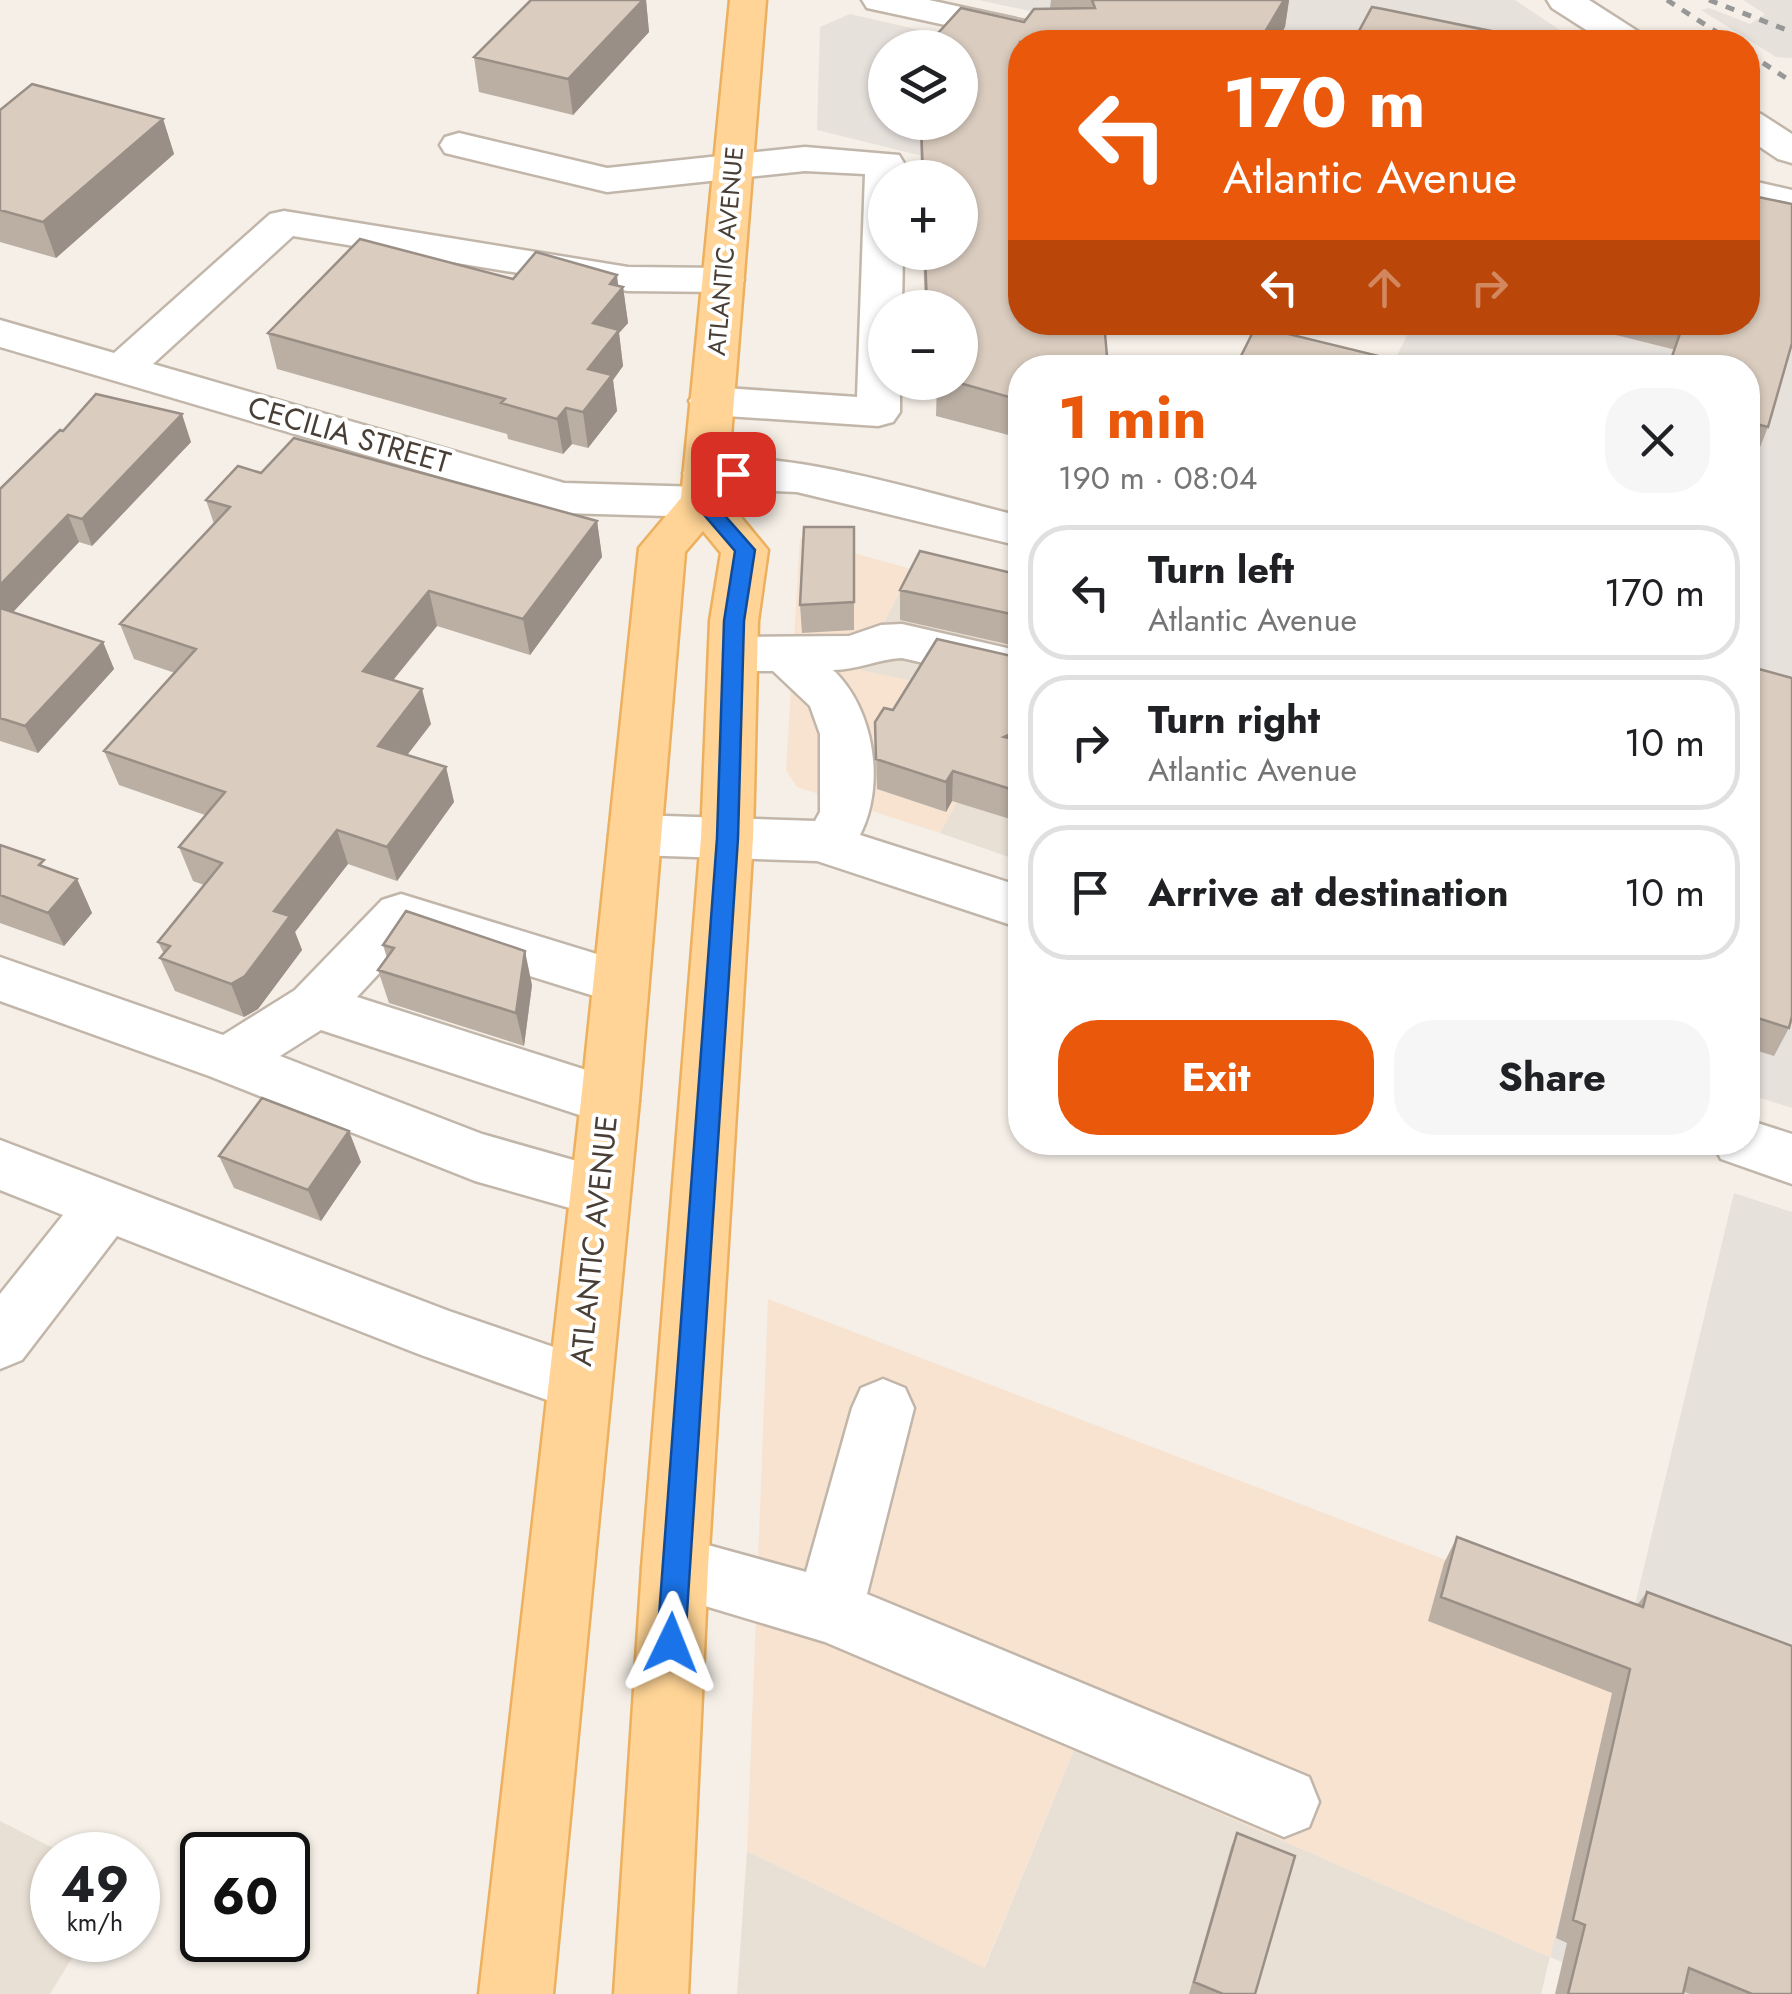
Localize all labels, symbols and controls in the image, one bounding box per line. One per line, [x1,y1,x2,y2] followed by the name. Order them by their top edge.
[868,30,978,400] map controls
[868,30,978,140] button: layers
[1223,52,1426,153] text: 170 m
[1058,70,1188,200] icon: left
[698,145,752,357] street label: ATLANTIC AVENUE
[1223,145,1517,210] text: Atlantic Avenue
[868,160,978,270] button: +
[1252,260,1307,315] icon: left
[1357,260,1412,315] icon: ahead
[1462,260,1517,315] icon: right
[868,290,978,400] button: −
[1058,374,1207,461] text: 1 min
[243,385,455,484] street label: CECILIA STREET
[1605,388,1710,493] button: close
[691,432,776,517] pin
[706,447,761,502] icon: arrive
[1058,455,1258,501] text: 190 m · 08:04
[1148,542,1294,597] text: Turn left
[1063,565,1118,620] icon: left
[1604,565,1705,620] text: 170 m
[1148,597,1357,643] text: Atlantic Avenue
[1148,692,1320,747] text: Turn right
[1063,715,1118,770] icon: right
[1624,715,1705,770] text: 10 m
[1148,747,1357,793] text: Atlantic Avenue
[1063,865,1118,920] icon: arrive
[1148,865,1509,920] text: Arrive at destination
[1624,865,1705,920] text: 10 m
[1058,1020,1374,1135] button: Exit
[1394,1020,1710,1135] button: Share
[559,1114,628,1368] street label: ATLANTIC AVENUE
[619,1591,723,1695] position arrow
[180,1832,310,1962] speed limit sign: 60
[61,1848,129,1921] text: 49
[67,1904,123,1940] text: km/h

